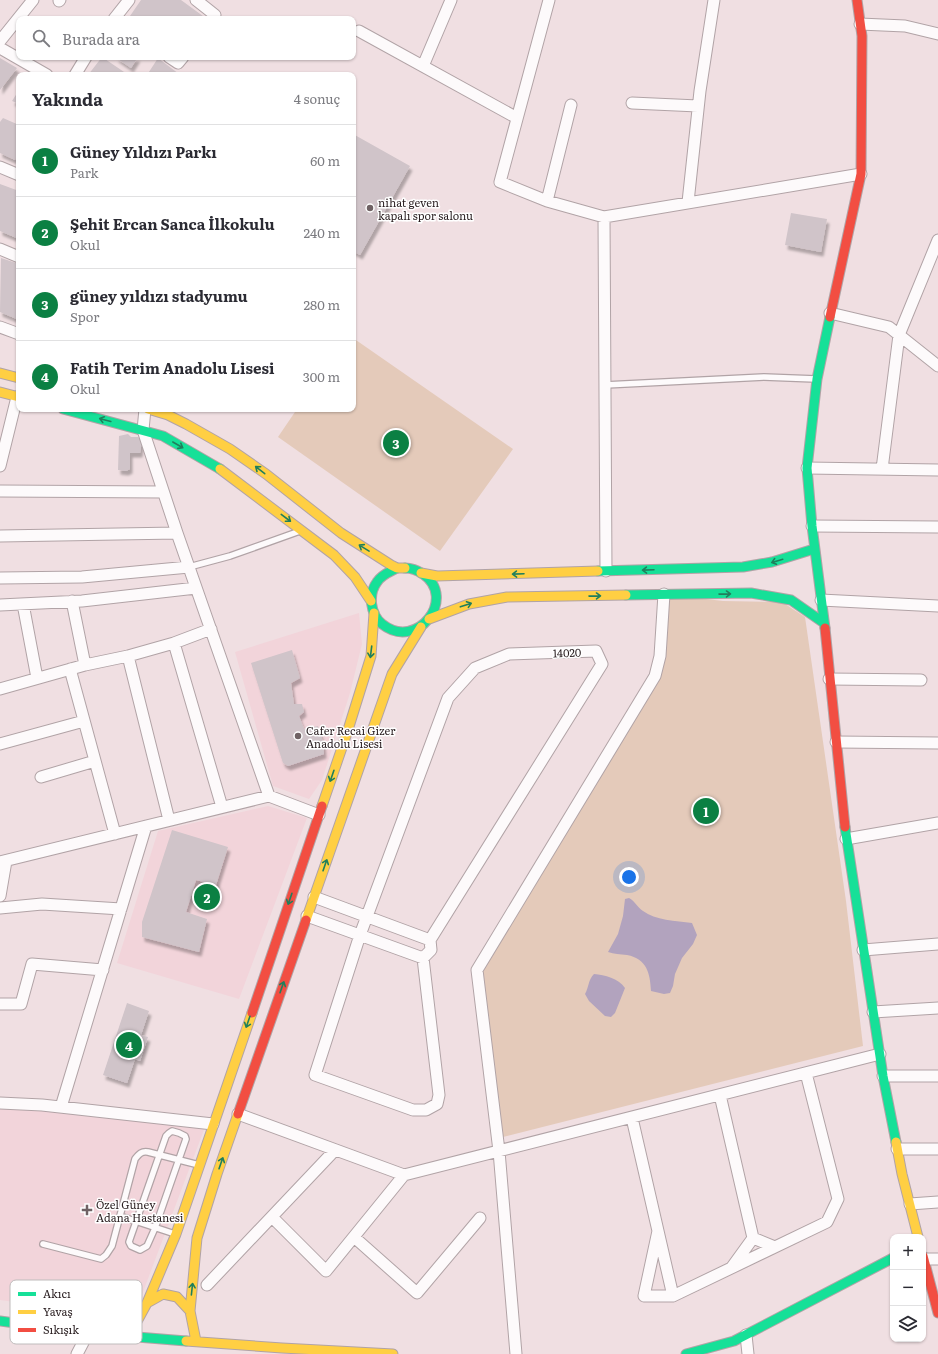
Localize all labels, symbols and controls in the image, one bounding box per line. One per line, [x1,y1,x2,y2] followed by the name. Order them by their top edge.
[16,16,356,60] search box
[30,27,52,49] icon: search
[62,27,140,50] text: Burada ara
[32,86,103,111] text: Yakında
[294,89,340,108] text: 4 sonuç
[70,140,217,163] text: Güney Yıldızı Parkı
[42,151,48,170] text: 1
[310,151,340,170] text: 60 m
[70,163,99,182] text: Park
[378,194,473,223] place label: nihat geven kapalı spor salonu
[365,203,375,213] marker: nihat geven kapalı spor salonu
[70,212,275,235] text: Şehit Ercan Sanca İlkokulu
[42,223,48,242] text: 2
[304,223,340,242] text: 240 m
[70,235,100,254] text: Okul
[70,284,248,307] text: güney yıldızı stadyumu
[41,295,49,314] text: 3
[304,295,340,314] text: 280 m
[70,307,99,326] text: Spor
[70,356,274,379] text: Fatih Terim Anadolu Lisesi
[41,367,49,386] text: 4
[303,367,340,386] text: 300 m
[70,379,100,398] text: Okul
[99,416,112,423] one-way arrow
[383,428,409,458] pin: 3
[172,441,184,449] one-way arrow
[255,466,266,474] one-way arrow
[280,514,291,523] one-way arrow
[358,543,370,551] one-way arrow
[771,558,784,565] one-way arrow
[642,566,655,574] one-way arrow
[512,570,525,578] one-way arrow
[718,590,731,597] one-way arrow
[588,592,601,600] one-way arrow
[459,601,471,609] one-way arrow
[553,644,581,660] street label: 14020
[367,645,375,658] one-way arrow
[306,722,396,751] place label: Cafer Recai Gizer Anadolu Lisesi
[293,731,303,741] marker: Cafer Recai Gizer Anadolu Lisesi
[328,770,336,782] one-way arrow
[693,796,719,826] pin: 1
[322,859,330,871] one-way arrow
[619,867,639,887] your location
[194,882,220,912] pin: 2
[286,893,294,905] one-way arrow
[279,982,287,994] one-way arrow
[244,1015,251,1028] one-way arrow
[116,1030,142,1060] pin: 4
[217,1157,225,1169] one-way arrow
[96,1196,184,1225] place label: Özel Güney Adana Hastanesi
[81,1204,93,1216] marker: Özel Güney Adana Hastanesi
[890,1234,926,1342] map controls
[890,1234,926,1270] button: +
[890,1270,926,1306] button: −
[10,1280,142,1344] legend
[188,1283,196,1296] one-way arrow
[43,1285,71,1301] text: Akıcı
[43,1303,72,1319] text: Yavaş
[890,1306,926,1342] button: layers
[43,1321,79,1337] text: Sıkışık

